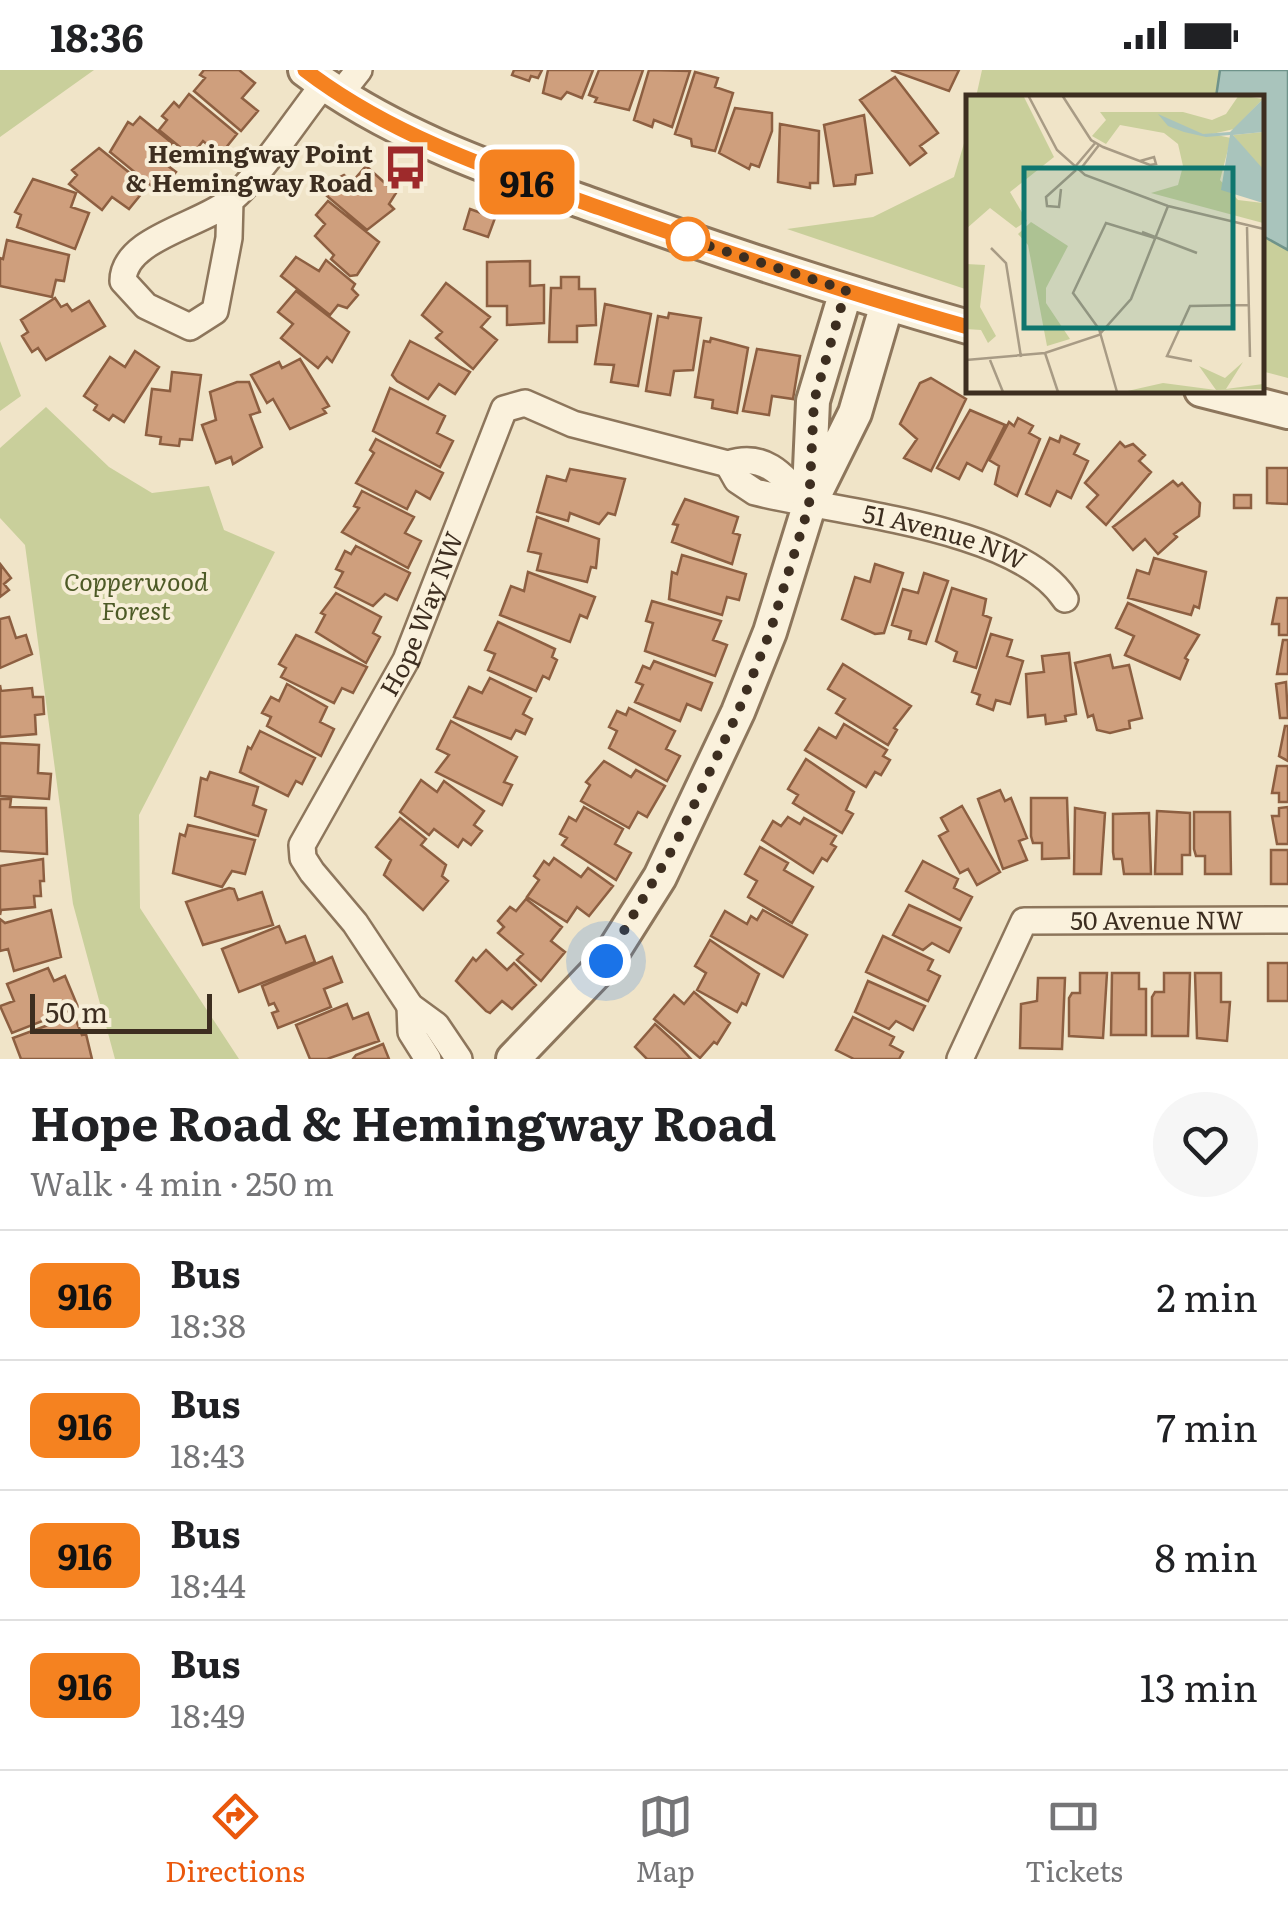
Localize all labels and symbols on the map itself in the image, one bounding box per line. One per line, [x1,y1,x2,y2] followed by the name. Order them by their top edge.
[966,95,1263,392] inset map
[126,134,373,200] place label: Hemingway Point & Hemingway Road
[382,144,430,192] bus stop icon: Hemingway Point & Hemingway Road
[470,150,584,214] line badge: 916
[667,218,709,260] unlabelled marker
[860,494,1033,578] street label: 51 Avenue NW
[369,526,471,702] street label: Hope Way NW
[64,562,209,628] park label: Copperwood Forest
[1070,900,1244,938] street label: 50 Avenue NW
[581,936,631,986] your location
[30,989,212,1034] scale bar

